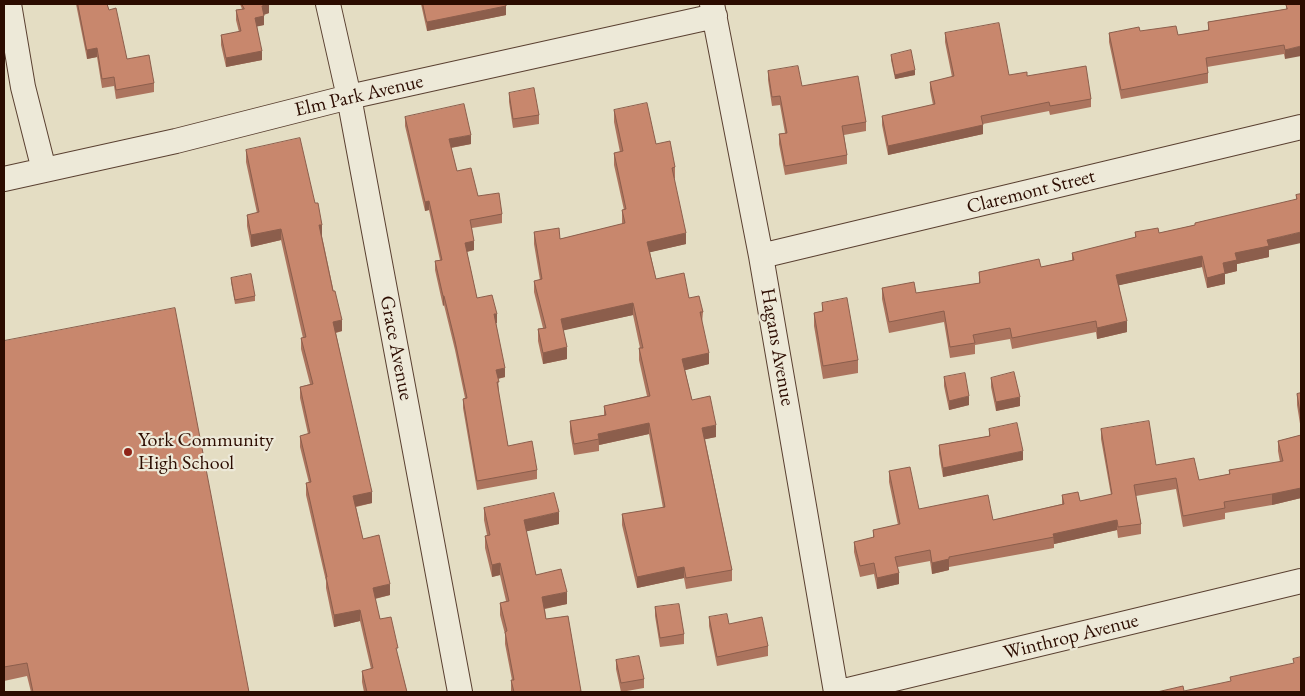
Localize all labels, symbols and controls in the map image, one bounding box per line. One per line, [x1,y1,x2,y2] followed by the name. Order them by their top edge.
[292,70,426,122] street label: Elm Park Avenue
[964,164,1098,220] street label: Claremont Street
[755,286,799,408] street label: Hagans Avenue
[374,294,418,402] street label: Grace Avenue
[138,429,274,476] place label: York Community High School
[122,446,134,458] marker: York Community High School
[1001,609,1141,665] street label: Winthrop Avenue

